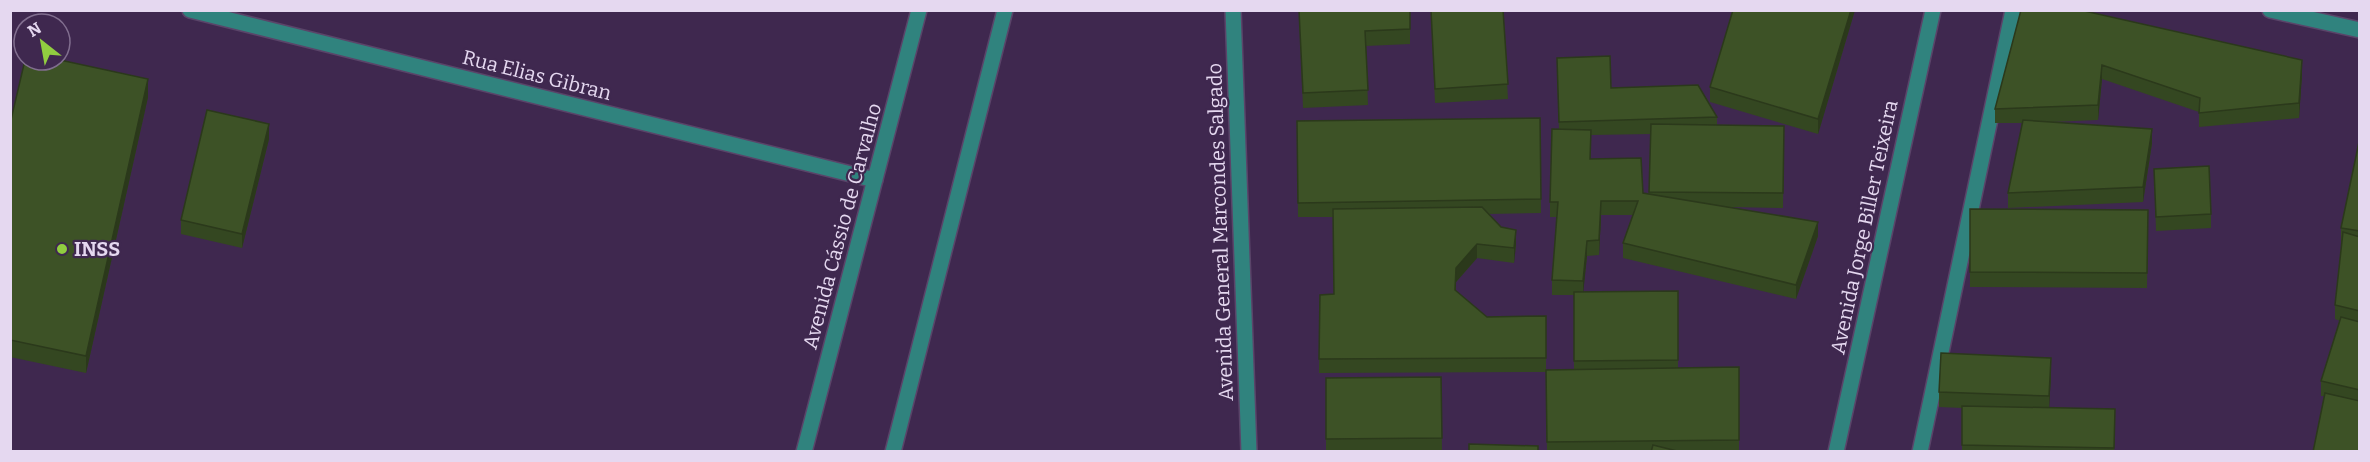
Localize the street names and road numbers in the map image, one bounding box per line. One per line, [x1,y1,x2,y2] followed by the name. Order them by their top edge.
[460,45,614,105] street label: Rua Elias Gibran
[1202,63,1238,401] street label: Avenida General Marcondes Salgado
[1825,98,1903,356] street label: Avenida Jorge Biller Teixeira
[798,100,886,352] street label: Avenida Cássio de Carvalho

